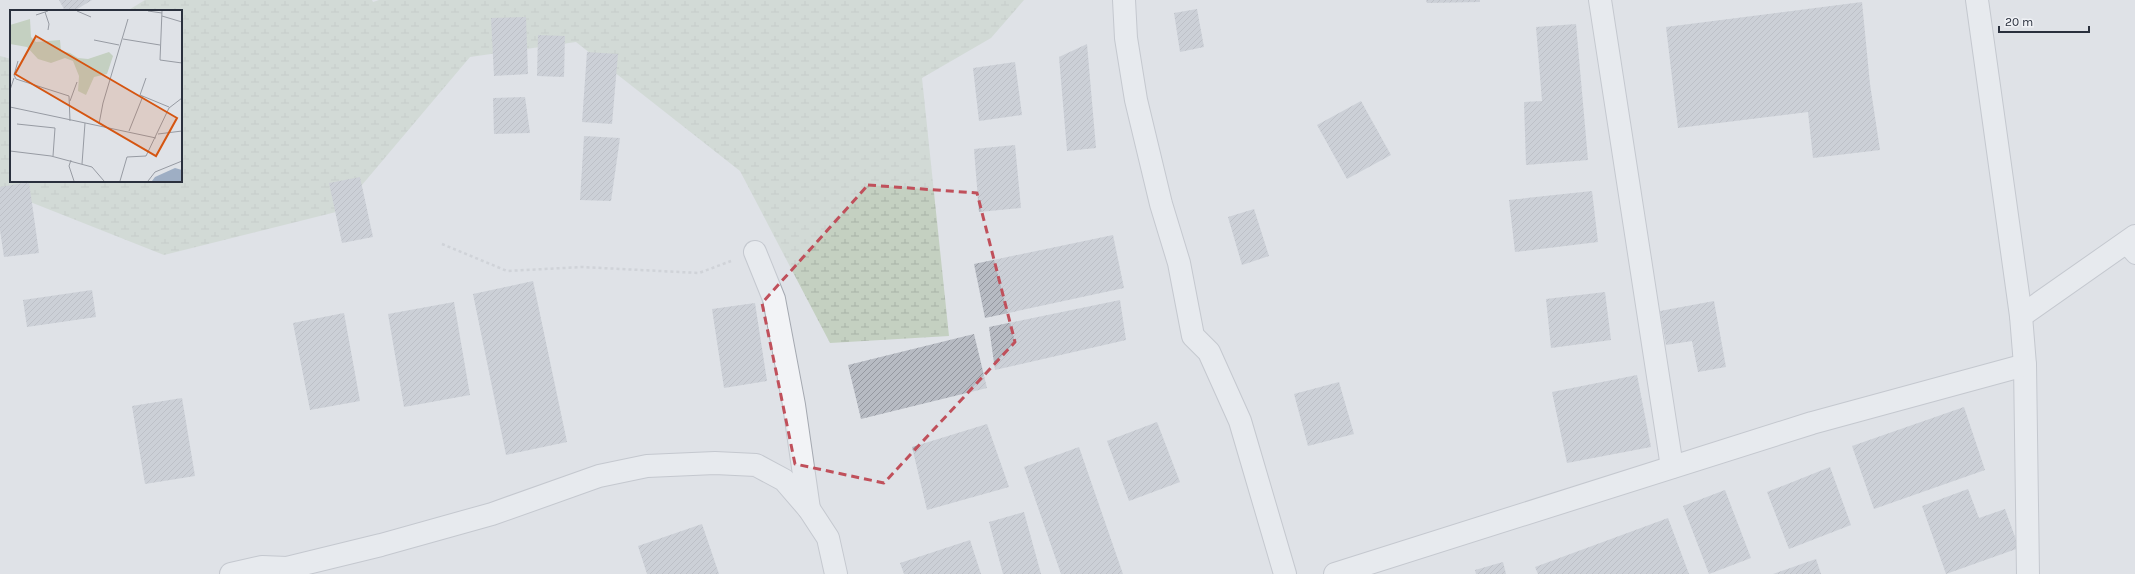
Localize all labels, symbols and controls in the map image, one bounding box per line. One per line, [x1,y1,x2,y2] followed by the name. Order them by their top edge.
[1999,8,2089,34] scale bar
[10,10,182,182] inset map
[2005,15,2033,29] text: 20 m

